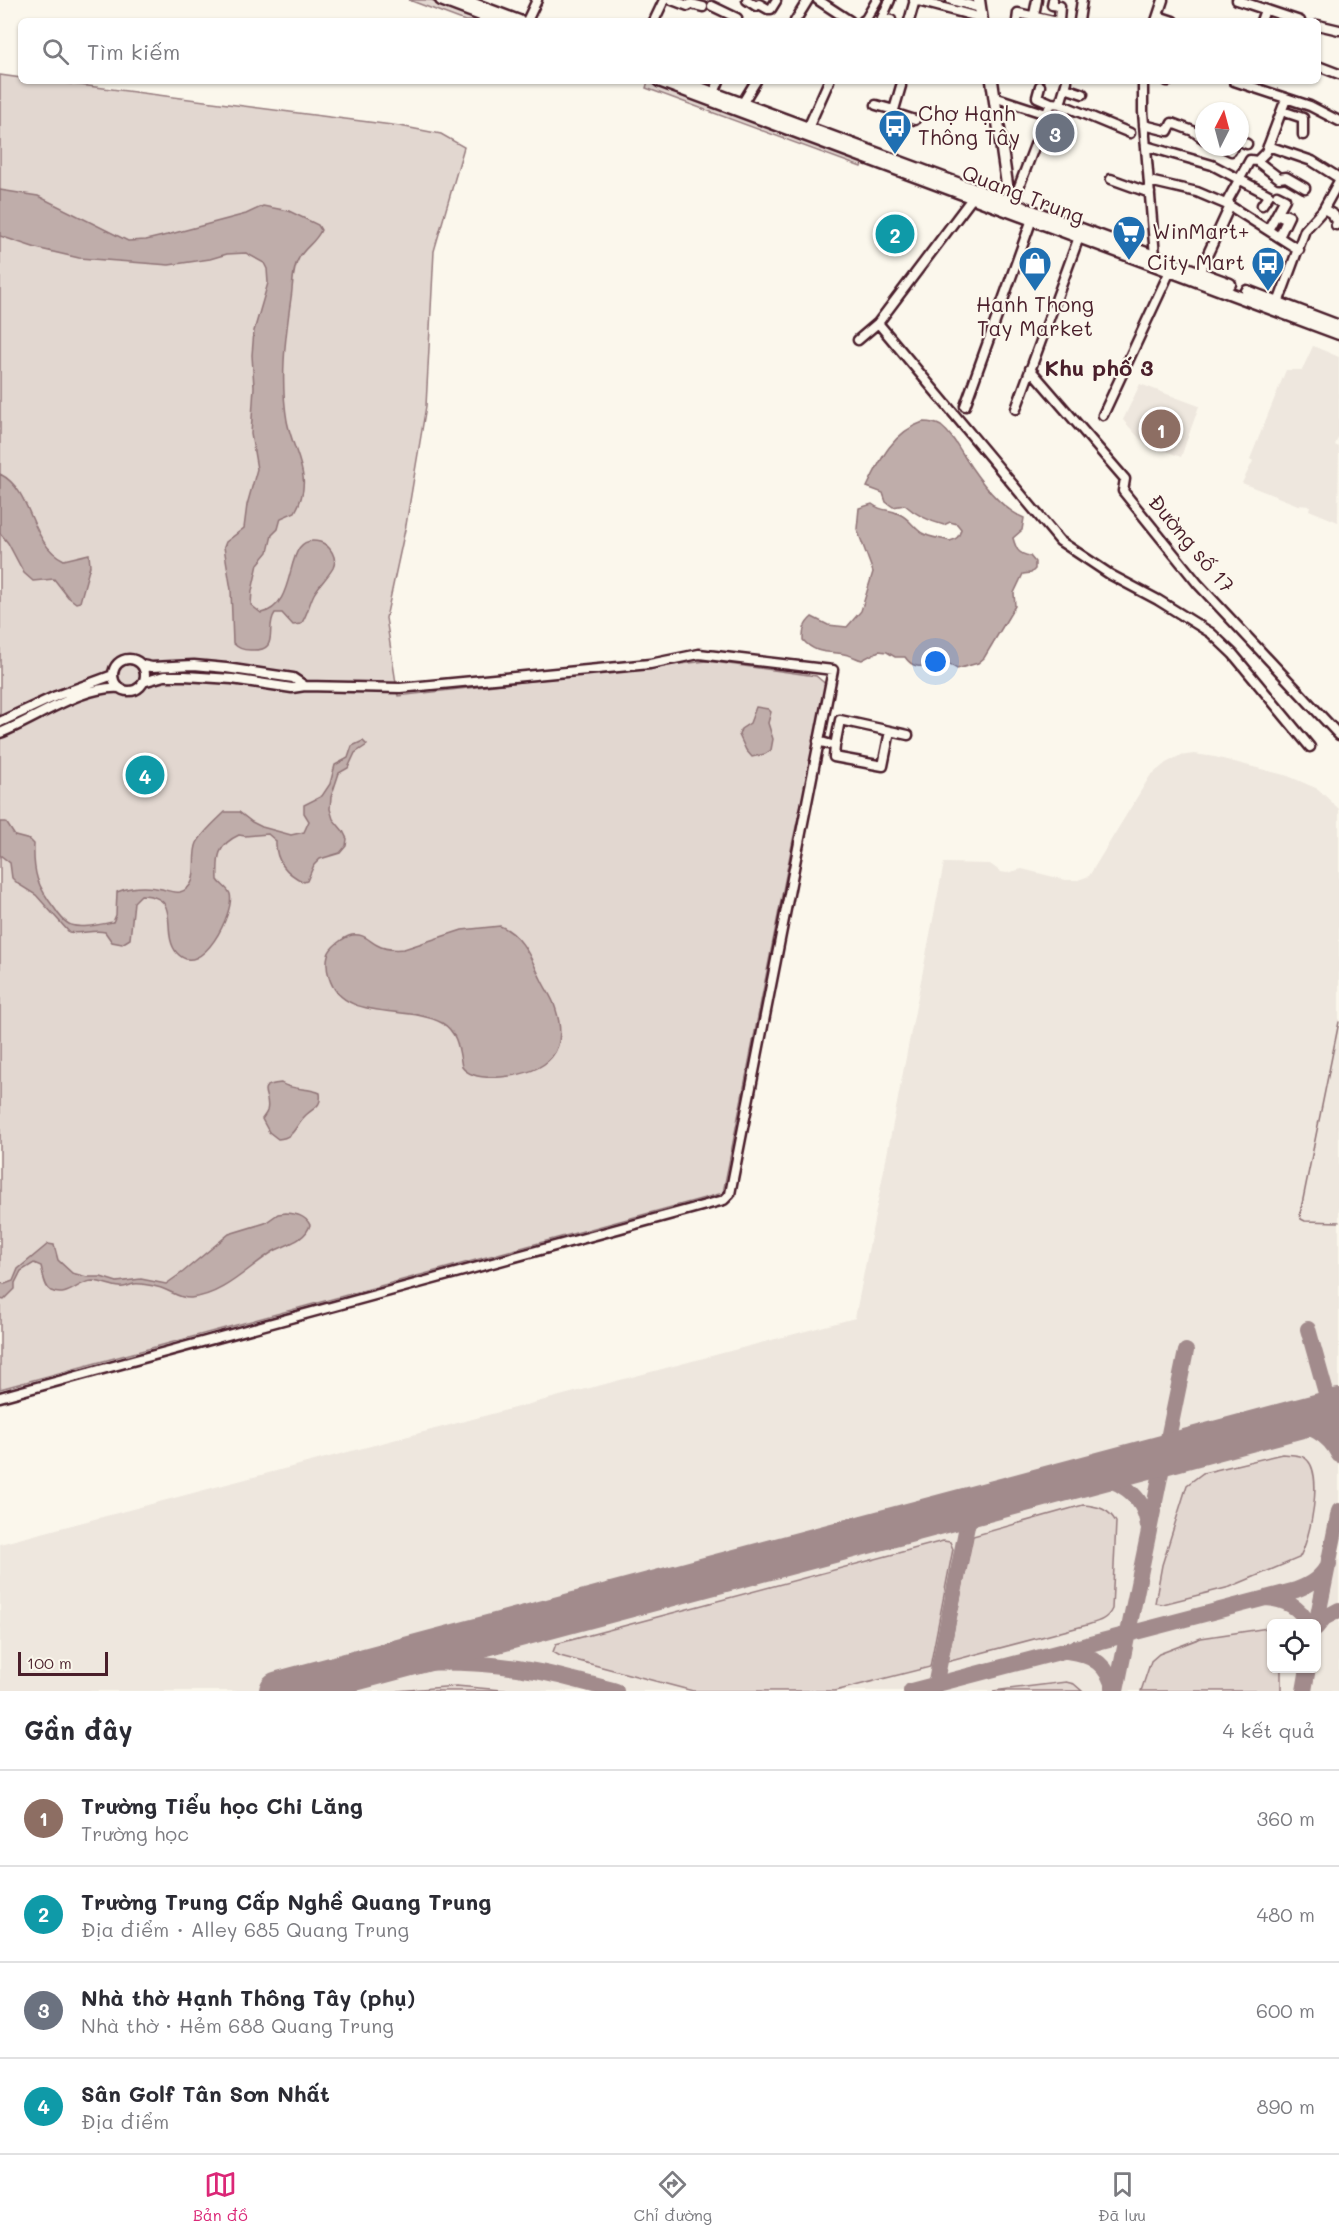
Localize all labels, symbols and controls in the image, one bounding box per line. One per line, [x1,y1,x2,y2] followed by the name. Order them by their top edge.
[18,18,1321,84] search box
[39,35,72,68] icon: search
[87,37,180,66] text: Tìm kiếm
[918,99,1020,150] place label: Chợ Hạnh Thông Tây
[1195,102,1249,156] north arrow
[877,108,913,155] bus stop icon: Chợ Hạnh Thông Tây
[1036,110,1074,156] pin: 3
[958,158,1089,229] street label: Quang Trung
[876,212,914,256] pin: 2
[1111,214,1147,261] supermarket icon: WinMart+
[1152,217,1249,244] place label: WinMart+
[1017,245,1053,292] shop icon: Hanh Thong Tay Market
[1250,245,1286,292] bus stop icon: City Mart
[1147,248,1245,275] place label: City Mart
[976,290,1094,341] place label: Hanh Thong Tay Market
[1045,353,1153,382] district label: Khu phố 3
[1142,406,1180,452] pin: 1
[1143,488,1241,598] street label: Đường số 17
[921,647,950,676] your location
[126,752,164,798] pin: 4
[1267,1619,1321,1673] map controls
[1267,1619,1321,1673] button: locate
[18,1649,108,1676] scale bar
[27,1652,72,1673] text: 100 m
[24,1713,133,1747] text: Gần đây
[1222,1717,1315,1743] text: 4 kết quả
[81,1791,363,1820] text: Trường Tiểu học Chi Lăng
[39,1805,48,1831] text: 1
[1257,1805,1315,1831] text: 360 m
[81,1820,189,1846] text: Trường học
[81,1887,491,1916] text: Trường Trung Cấp Nghề Quang Trung
[38,1901,49,1927] text: 2
[1256,1901,1315,1927] text: 480 m
[81,1916,409,1942] text: Địa điểm · Alley 685 Quang Trung
[81,1983,415,2012] text: Nhà thờ Hạnh Thông Tây (phụ)
[38,1997,50,2023] text: 3
[1256,1997,1315,2023] text: 600 m
[81,2012,394,2038] text: Nhà thờ · Hẻm 688 Quang Trung
[81,2079,330,2108] text: Sân Golf Tân Sơn Nhất
[37,2093,50,2119] text: 4
[1256,2093,1315,2119] text: 890 m
[81,2108,169,2134] text: Địa điểm
[193,2168,248,2225] tab: Bản đồ
[634,2168,712,2225] tab: Chỉ đường
[1098,2168,1146,2225] tab: Đã lưu

